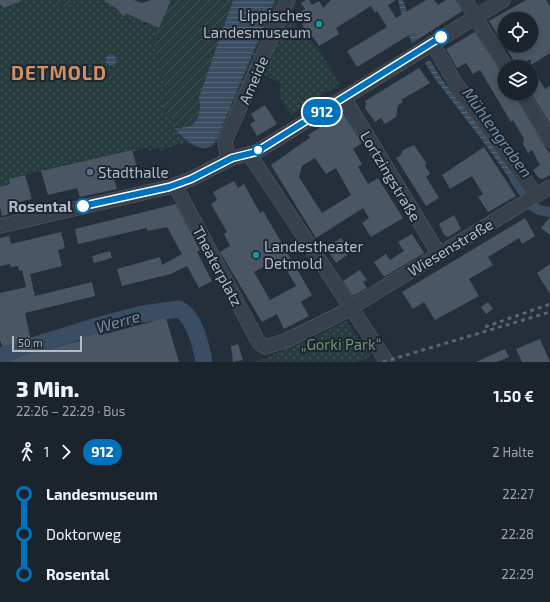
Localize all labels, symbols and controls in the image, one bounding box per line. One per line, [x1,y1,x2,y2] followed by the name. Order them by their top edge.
[203,6,311,41] place label: Lippisches Landesmuseum
[498,12,538,100] map controls
[498,12,538,52] button: locate
[314,19,324,29] marker: Lippisches Landesmuseum
[433,29,449,45] unlabelled marker
[234,53,272,107] street label: Ameide
[498,60,538,100] button: layers
[11,61,107,84] district label: DETMOLD
[459,83,537,181] water label: Mühlengraben
[299,99,345,125] line badge: 912
[311,103,333,120] text: 912
[357,128,425,224] street label: Lortzingstraße
[252,144,264,156] unlabelled marker
[98,163,169,181] place label: Stadthalle
[85,167,95,177] marker: Stadthalle
[8,197,72,215] place label: Rosental
[75,198,91,214] marker: Rosental
[404,215,496,279] street label: Wiesenstraße
[189,223,247,309] street label: Theaterplatz
[264,237,363,272] place label: Landestheater Detmold
[251,250,261,260] marker: Landestheater Detmold
[94,306,142,336] water label: Werre
[12,334,82,353] scale bar
[301,335,381,353] park label: „Gorki Park“
[18,336,43,349] text: 50 m
[16,375,79,401] text: 3 Min.
[493,387,534,405] text: 1.50 €
[16,403,125,419] text: 22:26 – 22:29 · Bus
[16,441,38,463] icon: walk
[55,441,77,463] icon: forward
[91,443,114,460] text: 912
[44,444,49,460] text: 1
[492,444,534,460] text: 2 Halte
[46,485,158,503] text: Landesmuseum
[502,486,534,502] text: 22:27
[46,525,121,543] text: Doktorweg
[501,526,534,542] text: 22:28
[46,565,110,583] text: Rosental
[502,566,534,582] text: 22:29

